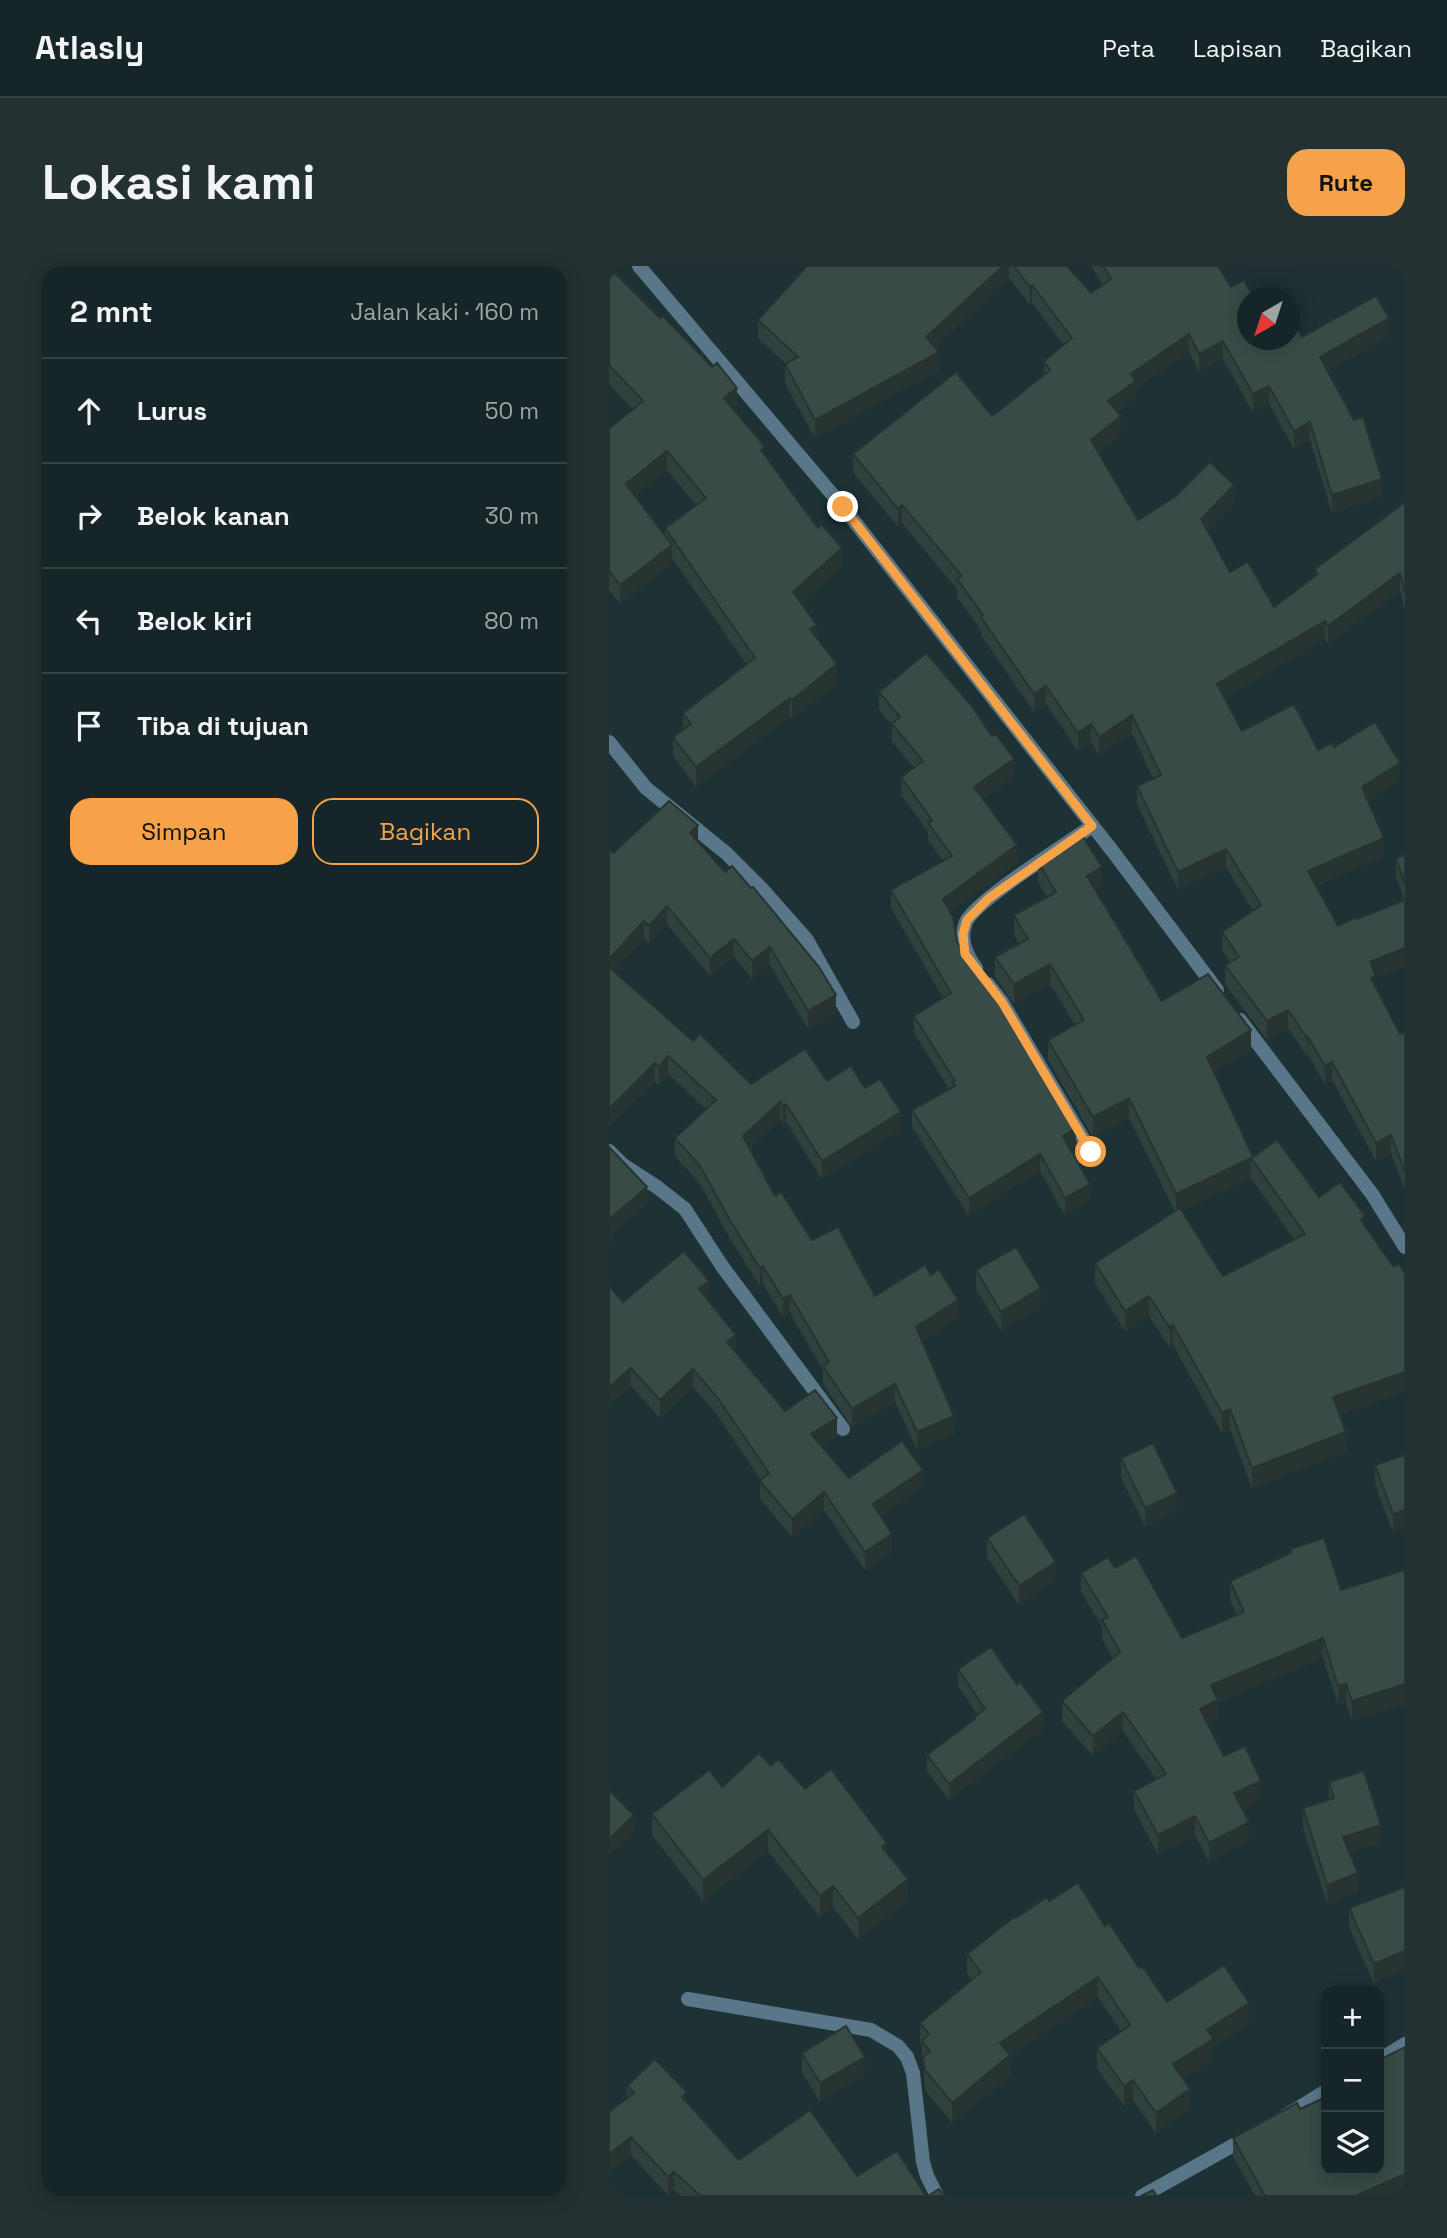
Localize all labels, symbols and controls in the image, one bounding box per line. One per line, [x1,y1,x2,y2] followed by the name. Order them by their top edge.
[35,27,144,69] text: Atlasly
[1102,33,1155,64] text: Peta
[1193,33,1282,64] text: Lapisan
[1320,33,1412,64] text: Bagikan
[1287,149,1405,216] button: Rute
[42,151,315,213] text: Lokasi kami
[1237,287,1300,350] north arrow
[70,292,153,331] text: 2 mnt
[350,297,539,327] text: Jalan kaki · 160 m
[70,392,108,430] icon: ahead
[137,394,207,428] text: Lurus
[485,396,539,426] text: 50 m
[827,491,858,522] route end
[70,497,108,535] icon: right
[137,499,290,533] text: Belok kanan
[485,501,539,531] text: 30 m
[70,602,108,640] icon: left
[137,604,252,638] text: Belok kiri
[484,606,539,636] text: 80 m
[70,707,108,745] icon: arrive
[137,709,309,743] text: Tiba di tujuan
[70,798,298,865] button: Simpan
[312,798,539,865] button: Bagikan
[1075,1136,1106,1167] route start
[1321,1986,1384,2175] map controls
[1321,1986,1384,2049] button: +
[1321,2049,1384,2112] button: −
[1321,2112,1384,2175] button: layers

